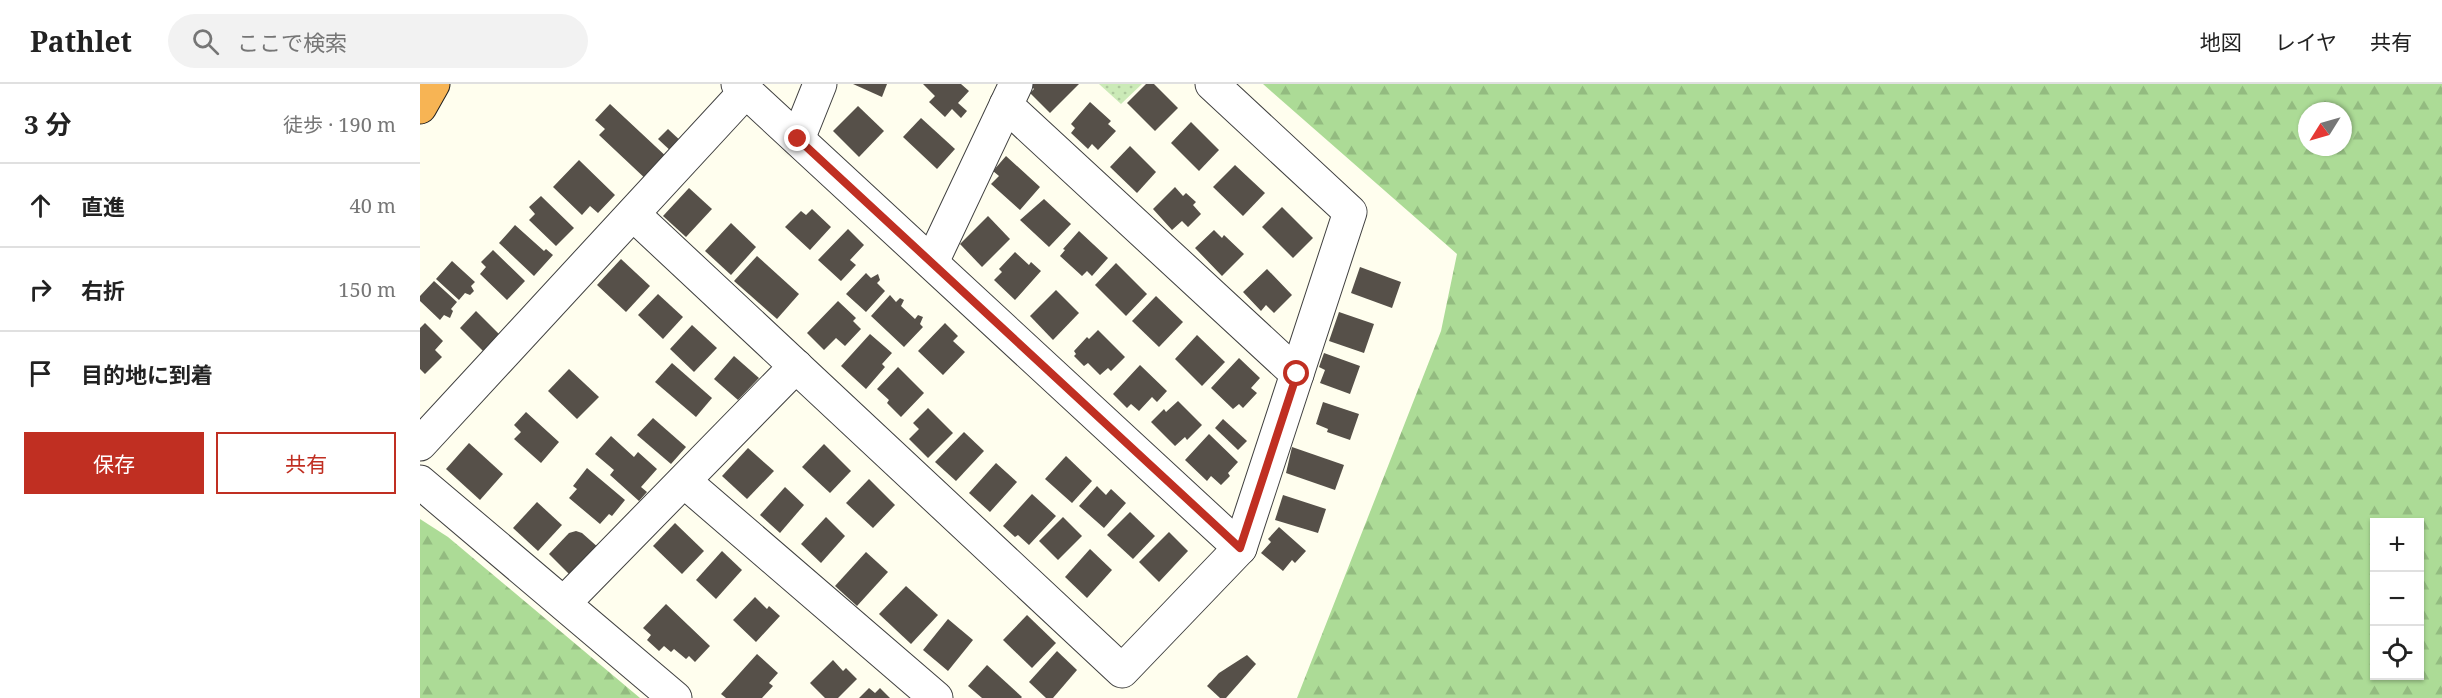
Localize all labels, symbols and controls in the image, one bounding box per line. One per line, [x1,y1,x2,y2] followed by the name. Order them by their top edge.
[168,14,588,68] search box
[30,22,132,60] text: Pathlet
[189,25,222,58] icon: search
[237,27,347,57] text: ここで検索
[2200,28,2242,56] text: 地図
[2275,28,2337,56] text: レイヤ
[2370,28,2412,56] text: 共有
[2298,102,2352,156] north arrow
[24,106,71,142] text: 3 分
[283,111,396,138] text: 徒歩 · 190 m
[784,125,810,151] route end
[24,189,57,222] icon: ahead
[81,191,125,221] text: 直進
[350,192,396,219] text: 40 m
[24,273,57,306] icon: right
[81,275,125,305] text: 右折
[338,276,396,303] text: 150 m
[24,357,57,390] icon: arrive
[81,359,213,389] text: 目的地に到着
[1283,360,1309,386] route start
[24,432,204,494] button: 保存
[216,432,396,494] button: 共有
[2370,518,2424,680] map controls
[2370,518,2424,572] button: +
[2370,572,2424,626] button: −
[2370,626,2424,680] button: locate

